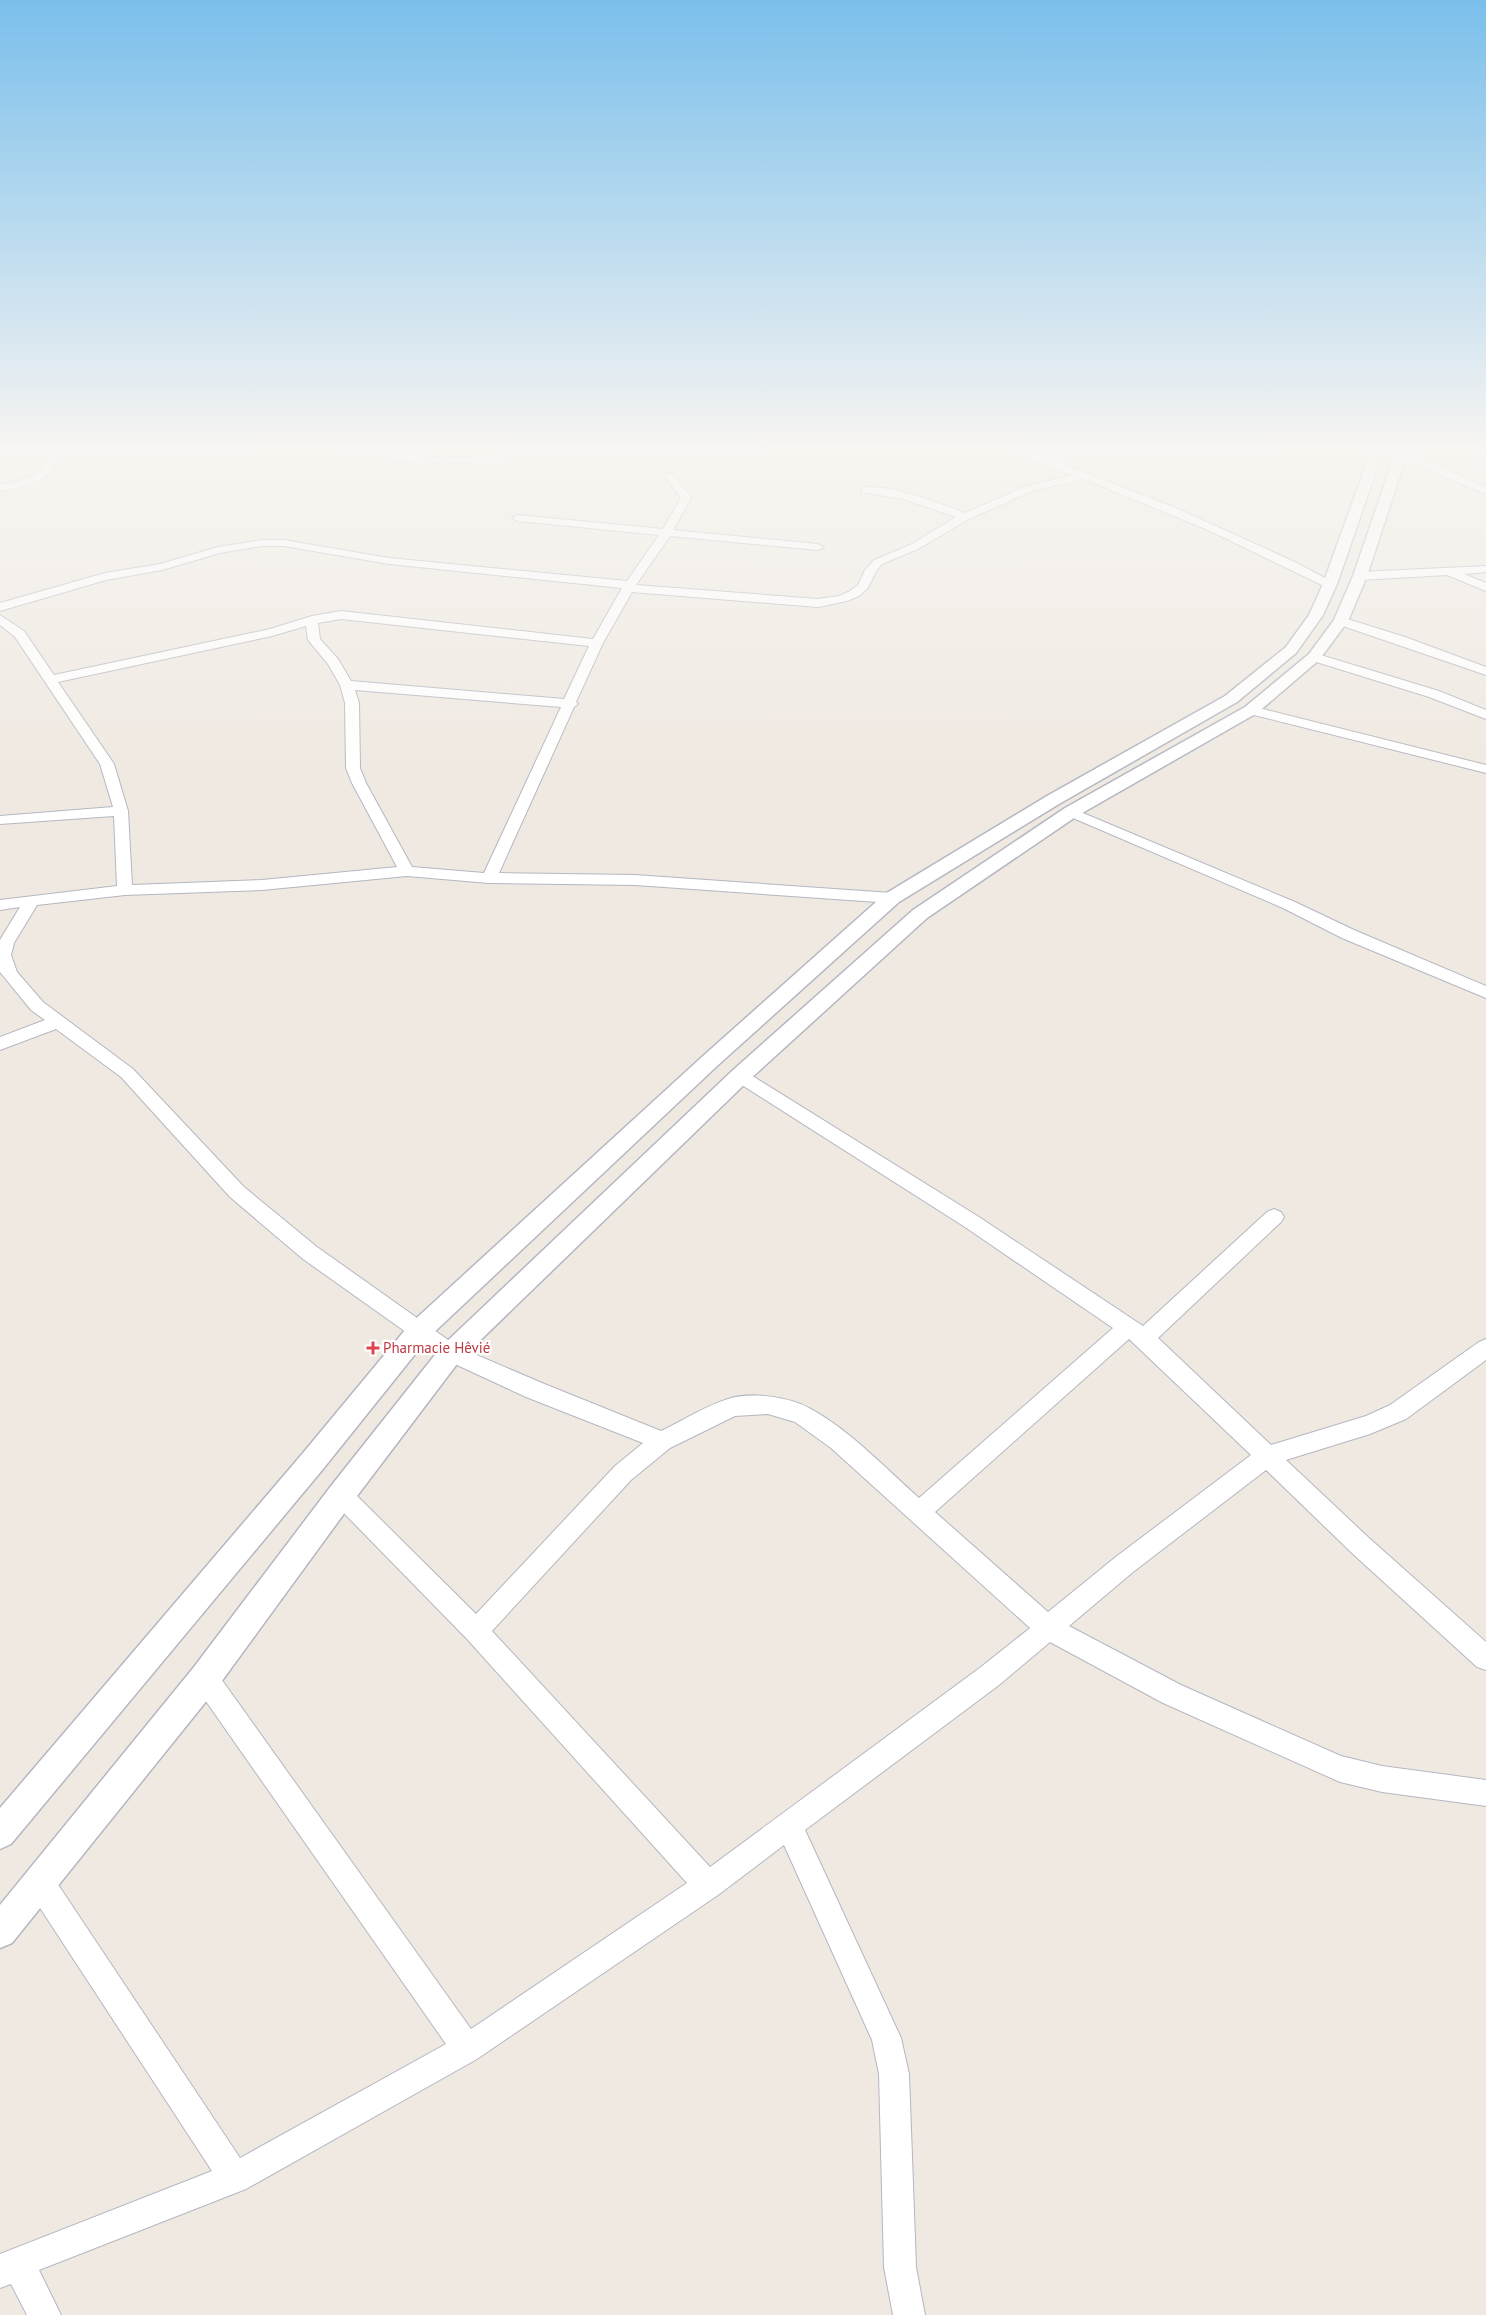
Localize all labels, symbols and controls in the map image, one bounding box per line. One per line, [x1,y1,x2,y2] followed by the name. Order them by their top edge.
[383,1338,490,1357] place label: Pharmacie Hêvié
[367,1342,379,1354] marker: Pharmacie Hêvié

